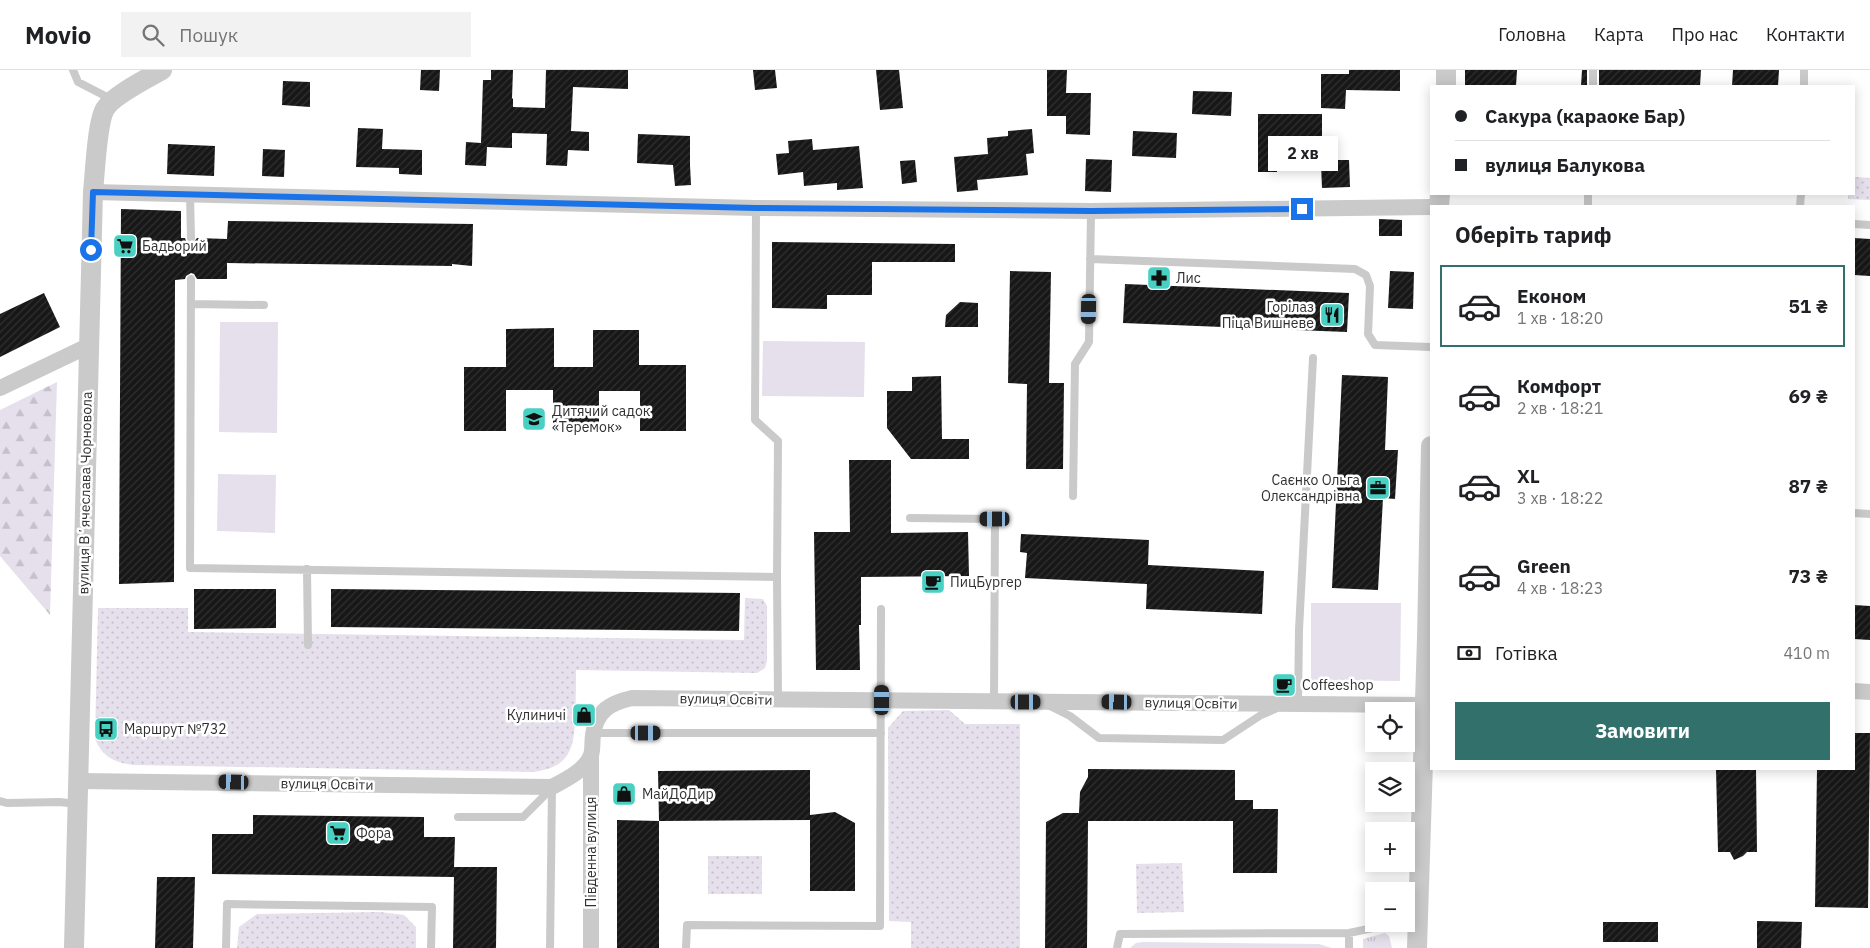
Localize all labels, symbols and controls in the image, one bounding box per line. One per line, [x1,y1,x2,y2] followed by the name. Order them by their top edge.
[121,12,471,57] search box
[25,19,91,51] text: Movio
[139,21,167,49] icon: search
[179,23,238,47] text: Пошук
[1498,23,1566,46] text: Головна
[1594,23,1644,46] text: Карта
[1672,23,1738,46] text: Про нас
[1766,23,1845,46] text: Контакти
[1485,104,1685,128] text: Сакура (караоке Бар)
[1267,136,1337,172] callout: 2 хв
[1287,143,1319,163] text: 2 хв
[1485,153,1645,177] text: вулиця Балукова
[1291,198,1313,220] route end
[1455,220,1611,249] text: Оберіть тариф
[112,233,138,259] supermarket icon: Бадьорий
[142,237,207,255] place label: Бадьорий
[80,239,102,261] route start
[1146,265,1172,291] pharmacy icon: Лис
[1176,269,1201,287] place label: Лис
[1457,284,1502,329] icon: car
[1517,284,1586,308] text: Економ
[1081,294,1096,324] car
[1788,294,1828,318] text: 51 ₴
[1222,298,1314,332] place label: Горілаз Піца Вишневе
[1319,302,1345,328] restaurant icon: Горілаз Піца Вишневе
[1517,308,1603,328] text: 1 хв · 18:20
[1457,374,1502,419] icon: car
[1517,374,1601,398] text: Комфорт
[1788,384,1828,408] text: 69 ₴
[74,391,96,595] street label: вулиця Вʼячеслава Чорновола
[1517,398,1603,418] text: 2 хв · 18:21
[552,402,651,436] place label: Дитячий садок «Теремок»
[521,406,547,432] school or university icon: Дитячий садок «Теремок»
[1457,464,1502,509] icon: car
[1517,464,1540,488] text: XL
[1261,471,1361,505] place label: Саєнко Ольга Олександрівна
[1788,474,1828,498] text: 87 ₴
[1365,475,1391,501] office icon: Саєнко Ольга Олександрівна
[1517,488,1603,508] text: 3 хв · 18:22
[980,512,1010,527] car
[1457,554,1502,599] icon: car
[1517,554,1571,578] text: Green
[1788,564,1828,588] text: 73 ₴
[920,569,946,595] cafe icon: ПицБургер
[950,573,1022,591] place label: ПицБургер
[1517,578,1603,598] text: 4 хв · 18:23
[1455,639,1483,667] icon: cash
[1495,641,1558,665] text: Готівка
[1783,643,1830,663] text: 410 m
[1271,672,1297,698] cafe icon: Coffeeshop
[1302,676,1374,694] place label: Coffeeshop
[874,685,889,715] car
[679,689,773,709] street label: вулиця Освіти
[1144,693,1238,713] street label: вулиця Освіти
[1101,694,1132,710] car
[1011,695,1041,710] car
[571,702,597,728] shop icon: Кулиничі
[1365,702,1415,932] map controls
[1365,702,1415,752] button: locate
[1455,702,1830,760] button: Замовити
[507,706,566,724] place label: Кулиничі
[93,716,119,742] bus stop icon: Маршрут №732
[124,720,227,738] place label: Маршрут №732
[631,726,661,741] car
[1365,762,1415,812] button: layers
[218,774,249,790] car
[280,774,374,794] street label: вулиця Освіти
[611,781,637,807] shop icon: МайДоДир
[642,785,714,803] place label: МайДоДир
[582,797,600,907] street label: Південна вулиця
[325,820,351,846] supermarket icon: Фора
[1365,822,1415,872] button: +
[356,824,392,842] place label: Фора
[1365,882,1415,932] button: −

